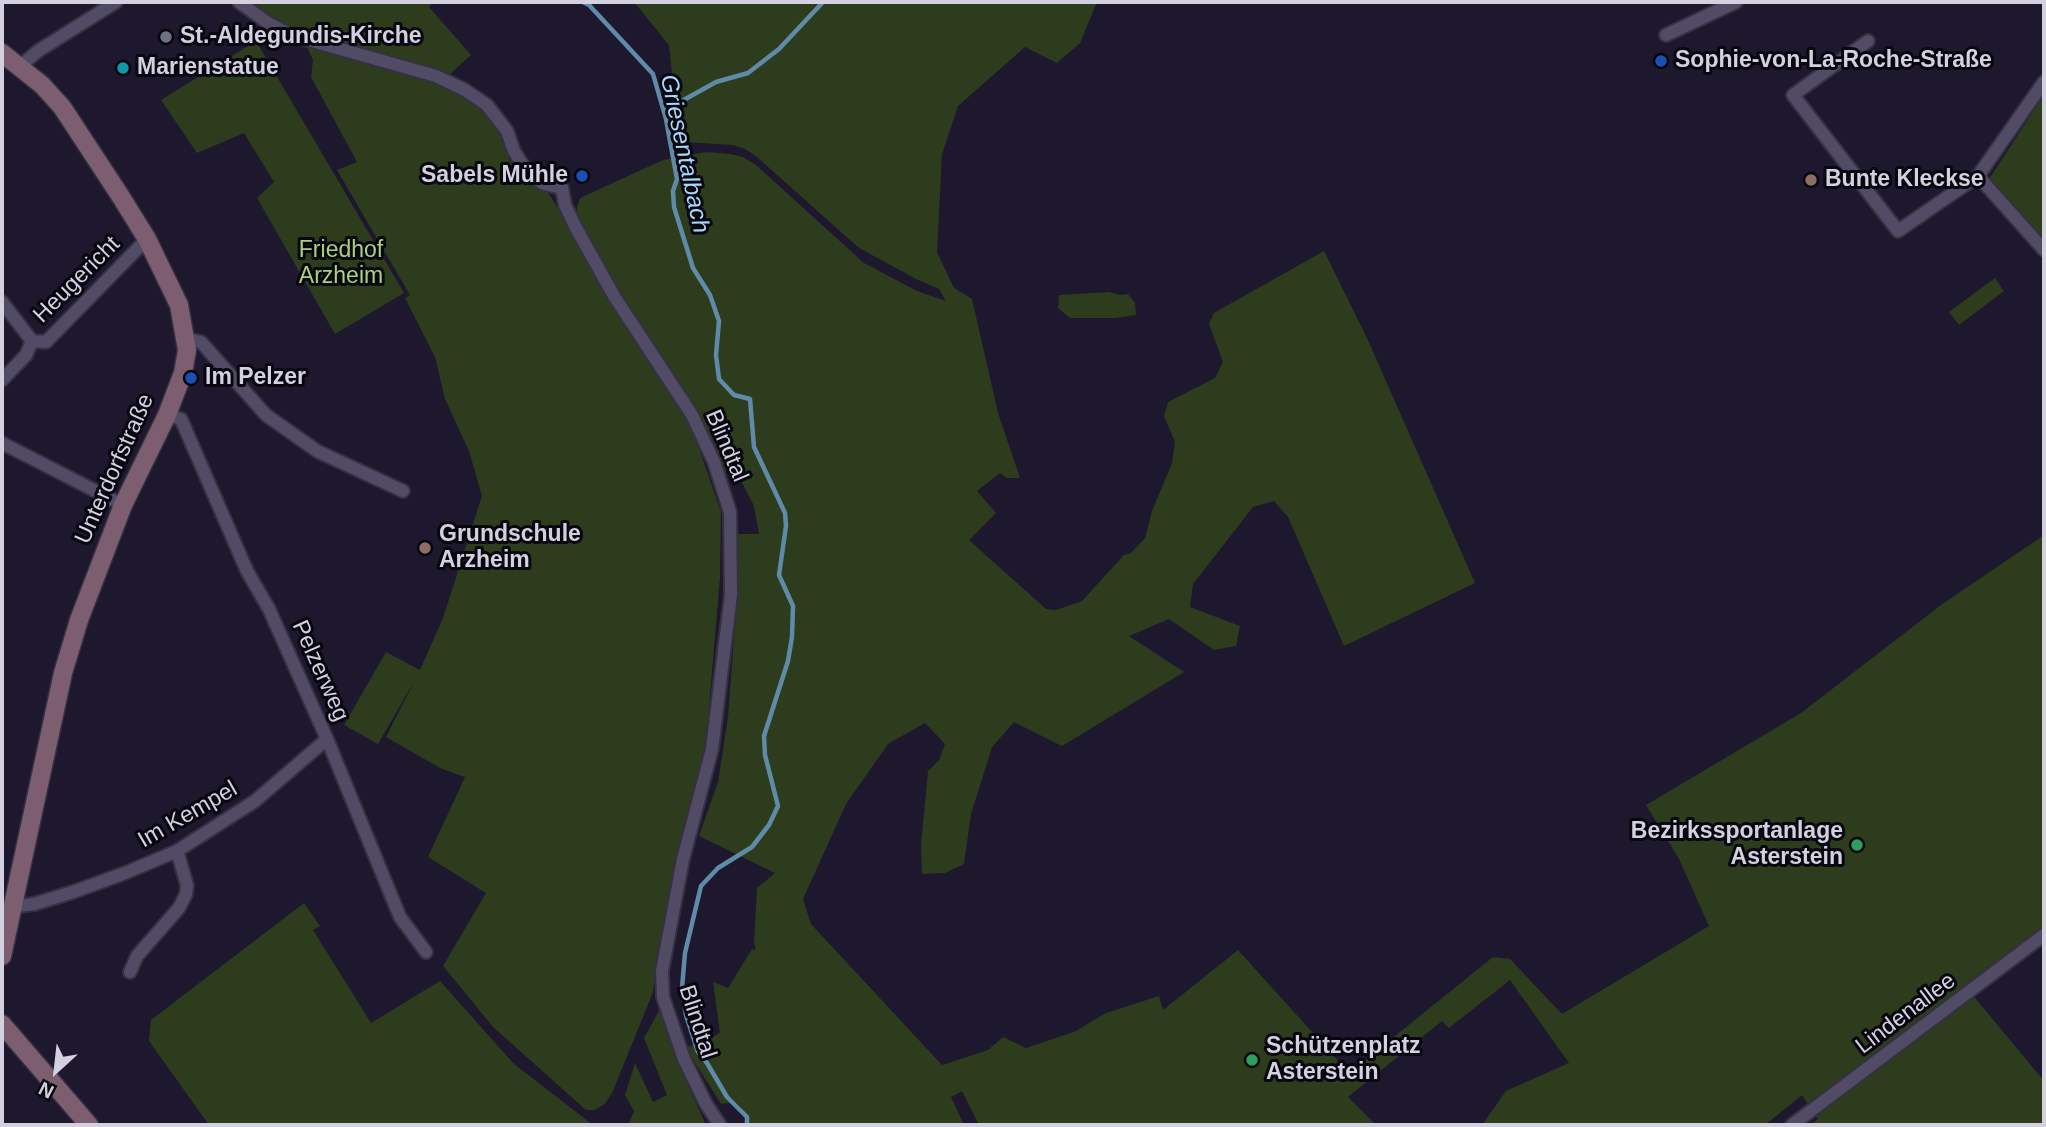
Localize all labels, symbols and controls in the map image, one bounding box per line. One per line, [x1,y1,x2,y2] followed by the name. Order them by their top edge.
[180,23,422,51] place label: St.-Aldegundis-Kirche
[158,29,174,45] marker: St.-Aldegundis-Kirche
[1675,47,1992,75] place label: Sophie-von-La-Roche-Straße
[1653,53,1669,69] marker: Sophie-von-La-Roche-Straße
[137,54,279,82] place label: Marienstatue
[115,60,131,76] marker: Marienstatue
[653,72,715,236] water label: Griesentalbach
[421,162,568,190] place label: Sabels Mühle
[1825,166,1984,194] place label: Bunte Kleckse
[574,168,590,184] marker: Sabels Mühle
[1803,172,1819,188] marker: Bunte Kleckse
[28,231,126,329] street label: Heugericht
[299,237,383,291] park label: Friedhof Arzheim
[205,364,306,392] place label: Im Pelzer
[183,370,199,386] marker: Im Pelzer
[70,390,160,548] street label: Unterdorfstraße
[699,406,753,486] street label: Blindtal
[439,521,581,575] place label: Grundschule Arzheim
[417,540,433,556] marker: Grundschule Arzheim
[286,616,354,726] street label: Pelzerweg
[134,776,242,854] street label: Im Kempel
[1631,818,1843,872] place label: Bezirkssportanlage Asterstein
[1849,837,1865,853] marker: Bezirkssportanlage Asterstein
[1851,968,1961,1060] street label: Lindenallee
[672,982,722,1062] street label: Blindtal
[1266,1033,1421,1087] place label: Schützenplatz Asterstein
[21,1036,91,1106] north arrow
[1244,1052,1260,1068] marker: Schützenplatz Asterstein
[35,1078,57,1103] text: N

